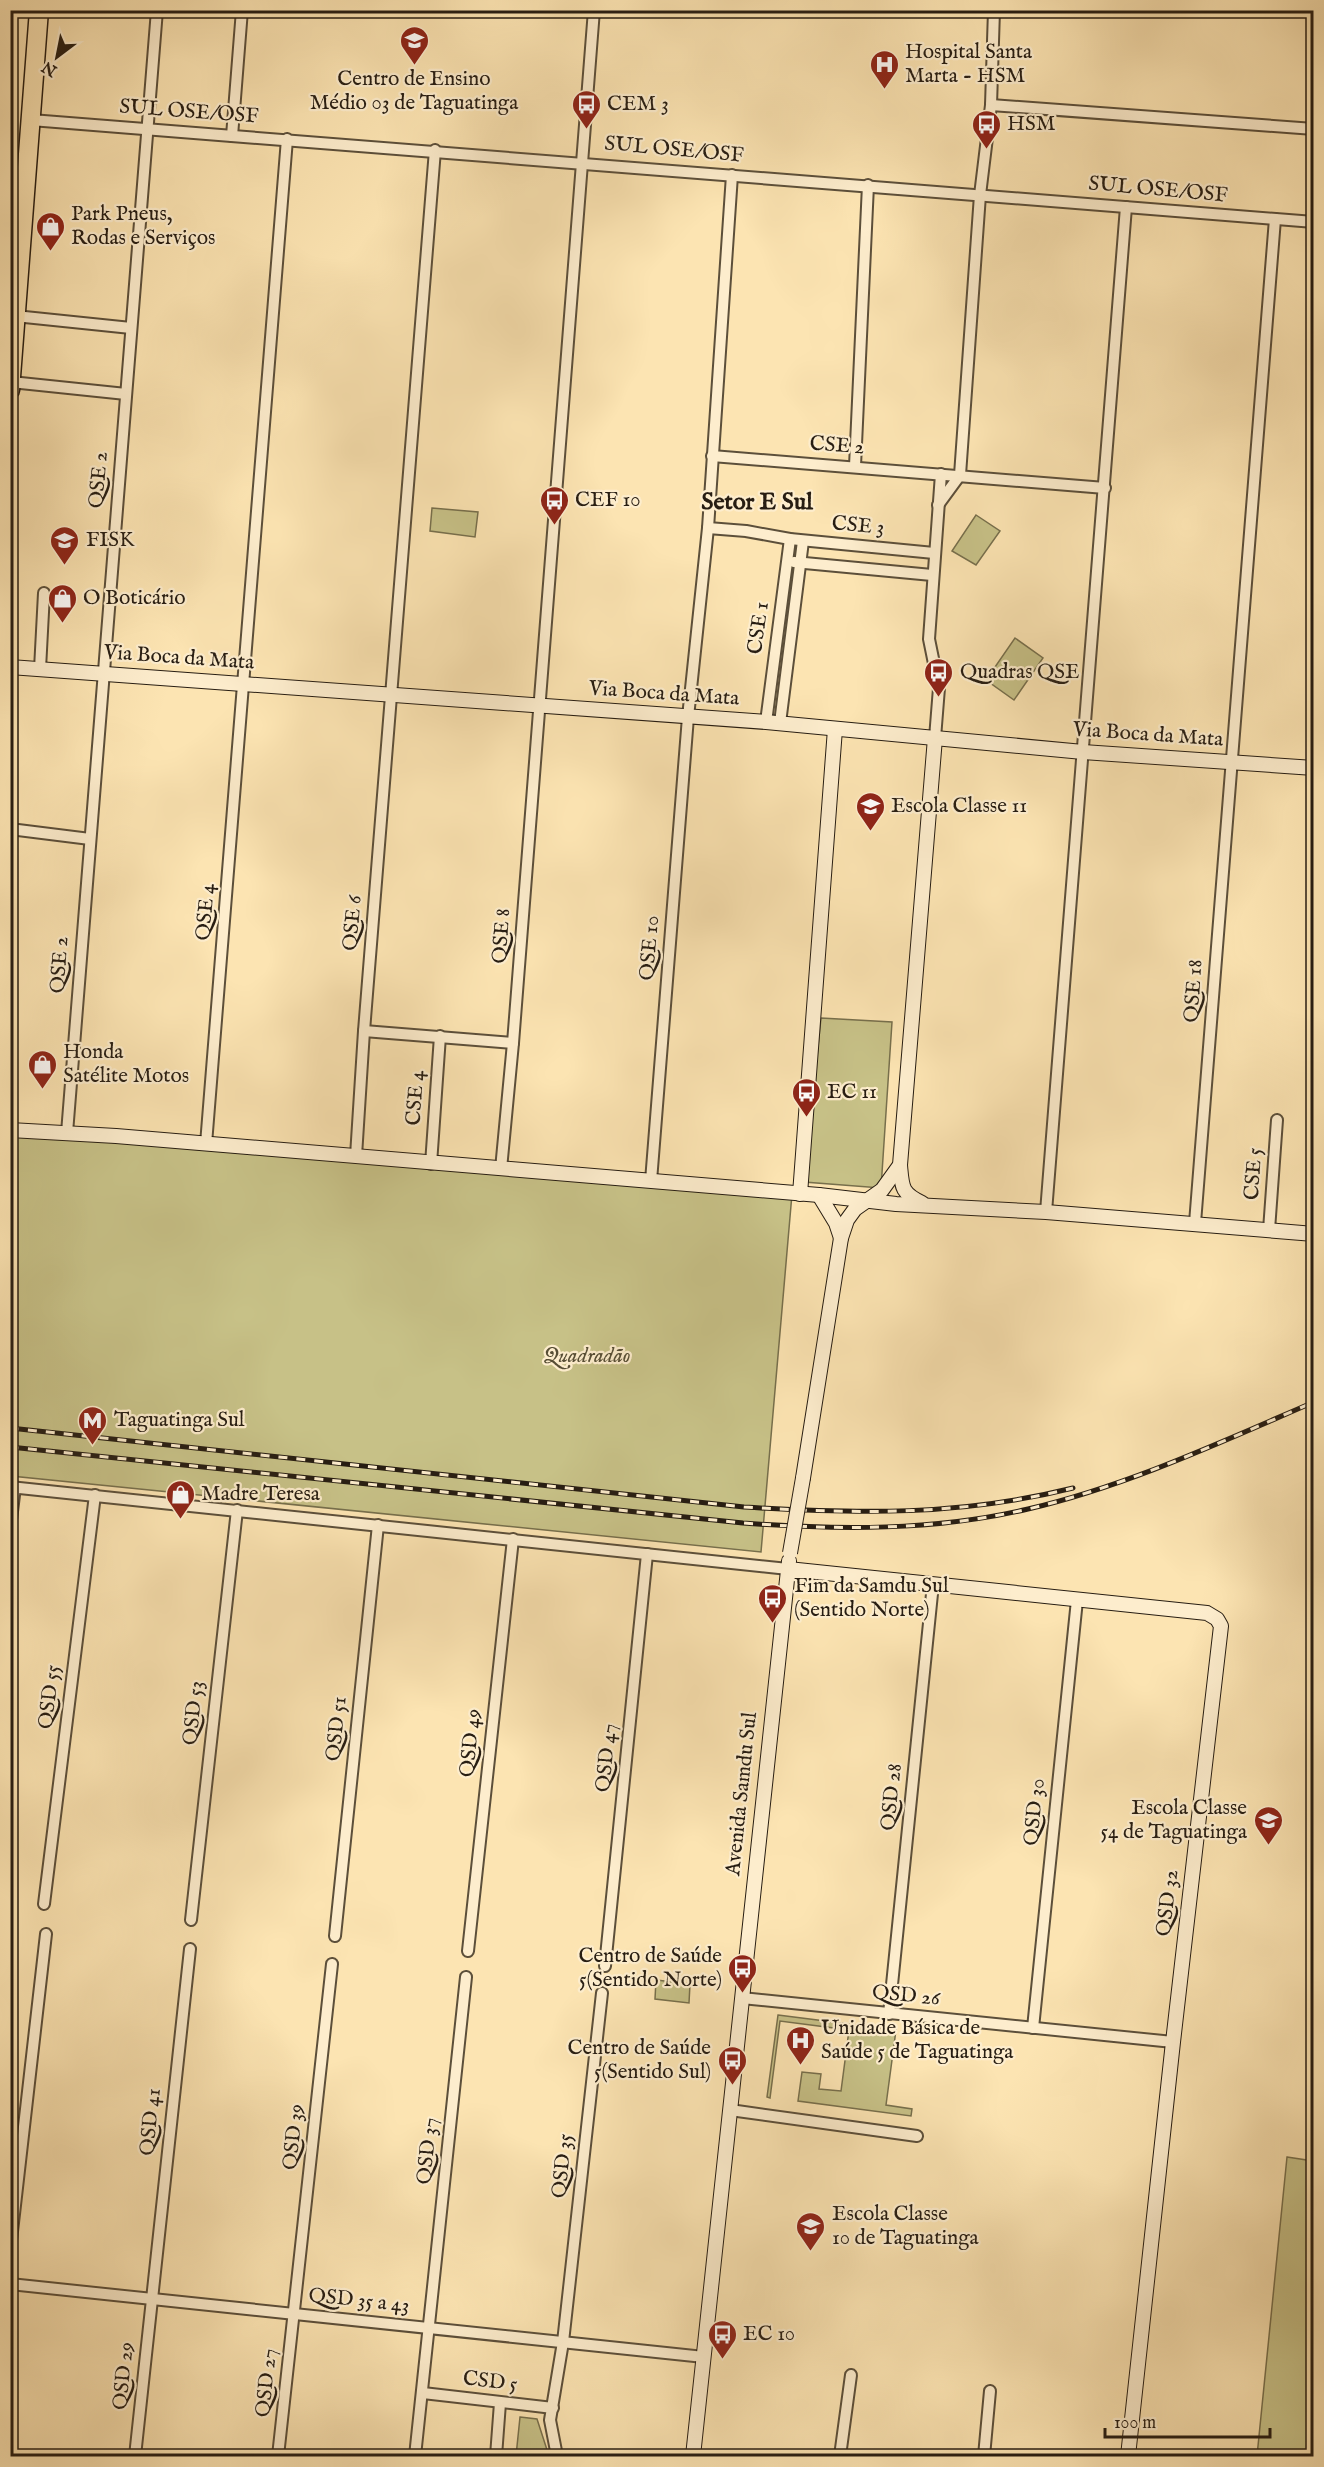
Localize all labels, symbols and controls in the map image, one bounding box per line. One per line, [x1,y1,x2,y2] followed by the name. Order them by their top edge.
[398,24,430,66] school or university icon: Centro de Ensino Médio 03 de Taguatinga
[27,27,87,87] north arrow
[905,39,1033,90] place label: Hospital Santa Marta - HSM
[868,48,900,90] hospital icon: Hospital Santa Marta - HSM
[39,56,62,81] text: N
[310,66,519,117] place label: Centro de Ensino Médio 03 de Taguatinga
[570,88,602,130] bus stop icon: CEM 3
[607,91,669,118] place label: CEM 3
[119,94,259,130] street label: SUL OSE/OSF
[970,108,1002,150] bus stop icon: HSM
[1007,111,1056,138] place label: HSM
[603,130,745,170] street label: SUL OSE/OSF
[1087,170,1229,210] street label: SUL OSE/OSF
[71,201,215,252] place label: Park Pneus, Rodas e Serviços
[34,210,66,252] shop icon: Park Pneus, Rodas e Serviços
[809,431,865,461] street label: CSE 2
[83,450,115,510] street label: QSE 2
[538,484,570,526] bus stop icon: CEF 10
[575,487,641,514] place label: CEF 10
[701,487,813,518] district label: Setor E Sul
[831,510,885,542] street label: CSE 3
[49,524,81,566] school or university icon: FISK
[86,527,135,554] place label: FISK
[46,582,78,624] shop icon: O Boticário
[83,585,186,612] place label: O Boticário
[742,600,776,656] street label: CSE 1
[102,639,256,677] street label: Via Boca da Mata
[923,656,955,698] bus stop icon: Quadras QSE
[960,659,1080,686] place label: Quadras QSE
[587,675,741,713] street label: Via Boca da Mata
[1071,716,1225,754] street label: Via Boca da Mata
[854,790,886,832] school or university icon: Escola Classe 11
[891,793,1027,820] place label: Escola Classe 11
[190,882,222,942] street label: QSE 4
[337,893,369,952] street label: QSE 6
[487,907,517,965] street label: QSE 8
[634,914,666,982] street label: QSE 10
[45,936,75,994] street label: QSE 2
[1178,959,1210,1023] street label: QSE 18
[63,1039,189,1090] place label: Honda Satélite Motos
[26,1048,58,1090] shop icon: Honda Satélite Motos
[401,1069,431,1126] street label: CSE 4
[790,1076,822,1118] bus stop icon: EC 11
[827,1079,877,1106] place label: EC 11
[1239,1146,1269,1201] street label: CSE 5
[544,1343,630,1370] park label: Quadradão
[77,1404,109,1446] metro station icon: Taguatinga Sul
[114,1407,245,1434] place label: Taguatinga Sul
[164,1478,196,1520] shop icon: Madre Teresa
[201,1481,321,1508] place label: Madre Teresa
[794,1573,949,1624] place label: Fim da Samdu Sul (Sentido Norte)
[757,1582,789,1624] bus stop icon: Fim da Samdu Sul (Sentido Norte)
[33,1663,67,1731] street label: QSD 55
[177,1679,211,1747] street label: QSD 53
[320,1695,354,1763] street label: QSD 51
[454,1707,488,1779] street label: QSD 49
[720,1711,764,1878] street label: Avenida Samdu Sul
[590,1722,624,1794] street label: QSD 47
[875,1762,909,1832] street label: QSD 28
[1018,1777,1052,1847] street label: QSD 30
[1101,1795,1248,1846] place label: Escola Classe 54 de Taguatinga
[1252,1804,1284,1846] school or university icon: Escola Classe 54 de Taguatinga
[1151,1868,1186,1938] street label: QSD 32
[578,1943,722,1994] place label: Centro de Saúde 5(Sentido Norte)
[727,1952,759,1994] bus stop icon: Centro de Saúde 5(Sentido Norte)
[871,1979,942,2013] street label: QSD 26
[821,2015,1014,2066] place label: Unidade Básica de Saúde 5 de Taguatinga
[784,2024,816,2066] hospital icon: Unidade Básica de Saúde 5 de Taguatinga
[567,2035,711,2086] place label: Centro de Saúde 5(Sentido Sul)
[716,2044,748,2086] bus stop icon: Centro de Saúde 5(Sentido Sul)
[134,2087,168,2157] street label: QSD 41
[277,2103,311,2171] street label: QSD 39
[411,2116,445,2186] street label: QSD 37
[546,2132,580,2200] street label: QSD 35
[832,2201,980,2252] place label: Escola Classe 10 de Taguatinga
[795,2210,827,2252] school or university icon: Escola Classe 10 de Taguatinga
[307,2282,411,2320] street label: QSD 35 a 43
[706,2318,738,2360] bus stop icon: EC 10
[743,2321,795,2348] place label: EC 10
[107,2341,141,2411] street label: QSD 29
[250,2347,284,2419] street label: QSD 27
[461,2365,519,2399] street label: CSD 5
[1105,2401,1270,2439] scale bar
[1114,2412,1156,2435] text: 100 m

